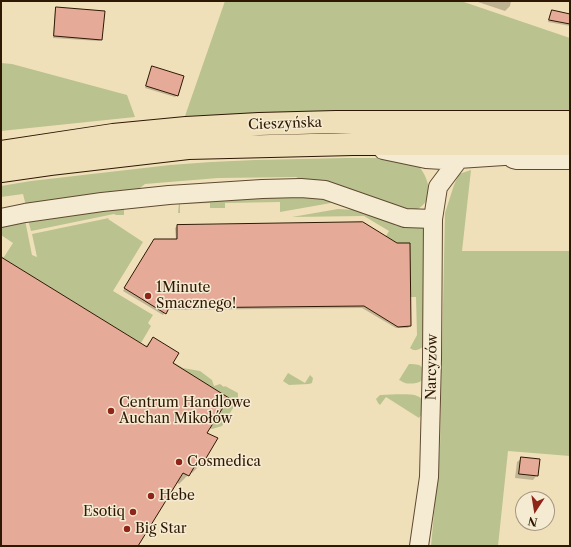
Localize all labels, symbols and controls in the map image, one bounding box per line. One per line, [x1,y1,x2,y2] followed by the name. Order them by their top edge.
[248,114,322,134] street label: Cieszyńska
[156,280,236,312] place label: 1Minute Smacznego!
[143,291,153,301] marker: 1Minute Smacznego!
[423,334,441,400] street label: Narcyzów
[119,395,251,428] place label: Centrum Handlowe Auchan Mikołów
[106,406,116,416] marker: Centrum Handlowe Auchan Mikołów
[187,454,261,470] place label: Cosmedica
[174,457,184,467] marker: Cosmedica
[159,488,195,504] place label: Hebe
[146,491,156,501] marker: Hebe
[515,491,555,531] north arrow
[83,504,125,520] place label: Esotiq
[128,507,138,517] marker: Esotiq
[527,514,539,530] text: N
[135,521,187,537] place label: Big Star
[122,524,132,534] marker: Big Star

